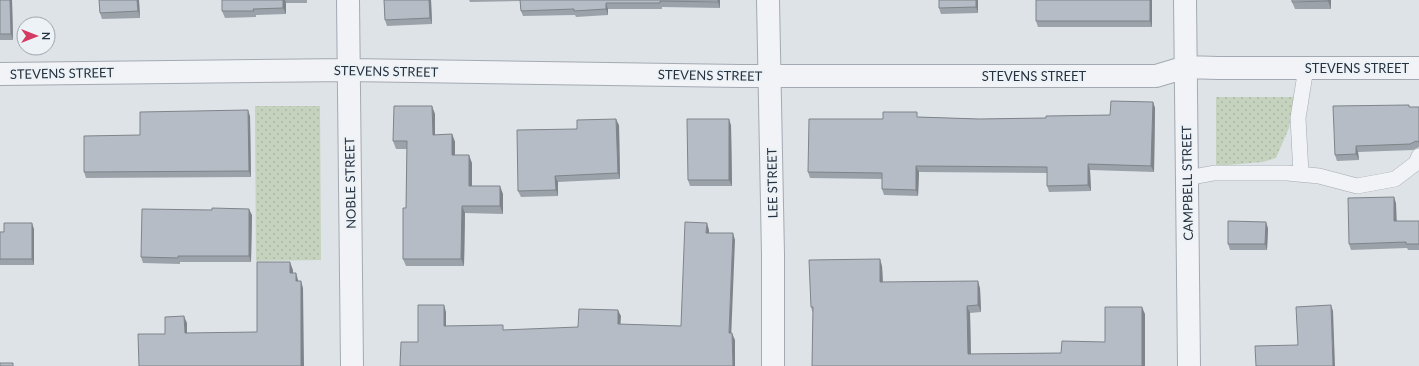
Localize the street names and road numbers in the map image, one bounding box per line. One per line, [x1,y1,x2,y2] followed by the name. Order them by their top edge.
[1305,60,1410,76] street label: STEVENS STREET
[334,62,439,80] street label: STEVENS STREET
[10,64,115,82] street label: STEVENS STREET
[658,66,763,84] street label: STEVENS STREET
[982,68,1087,84] street label: STEVENS STREET
[1178,125,1196,241] street label: CAMPBELL STREET
[341,137,359,229] street label: NOBLE STREET
[763,147,781,218] street label: LEE STREET

